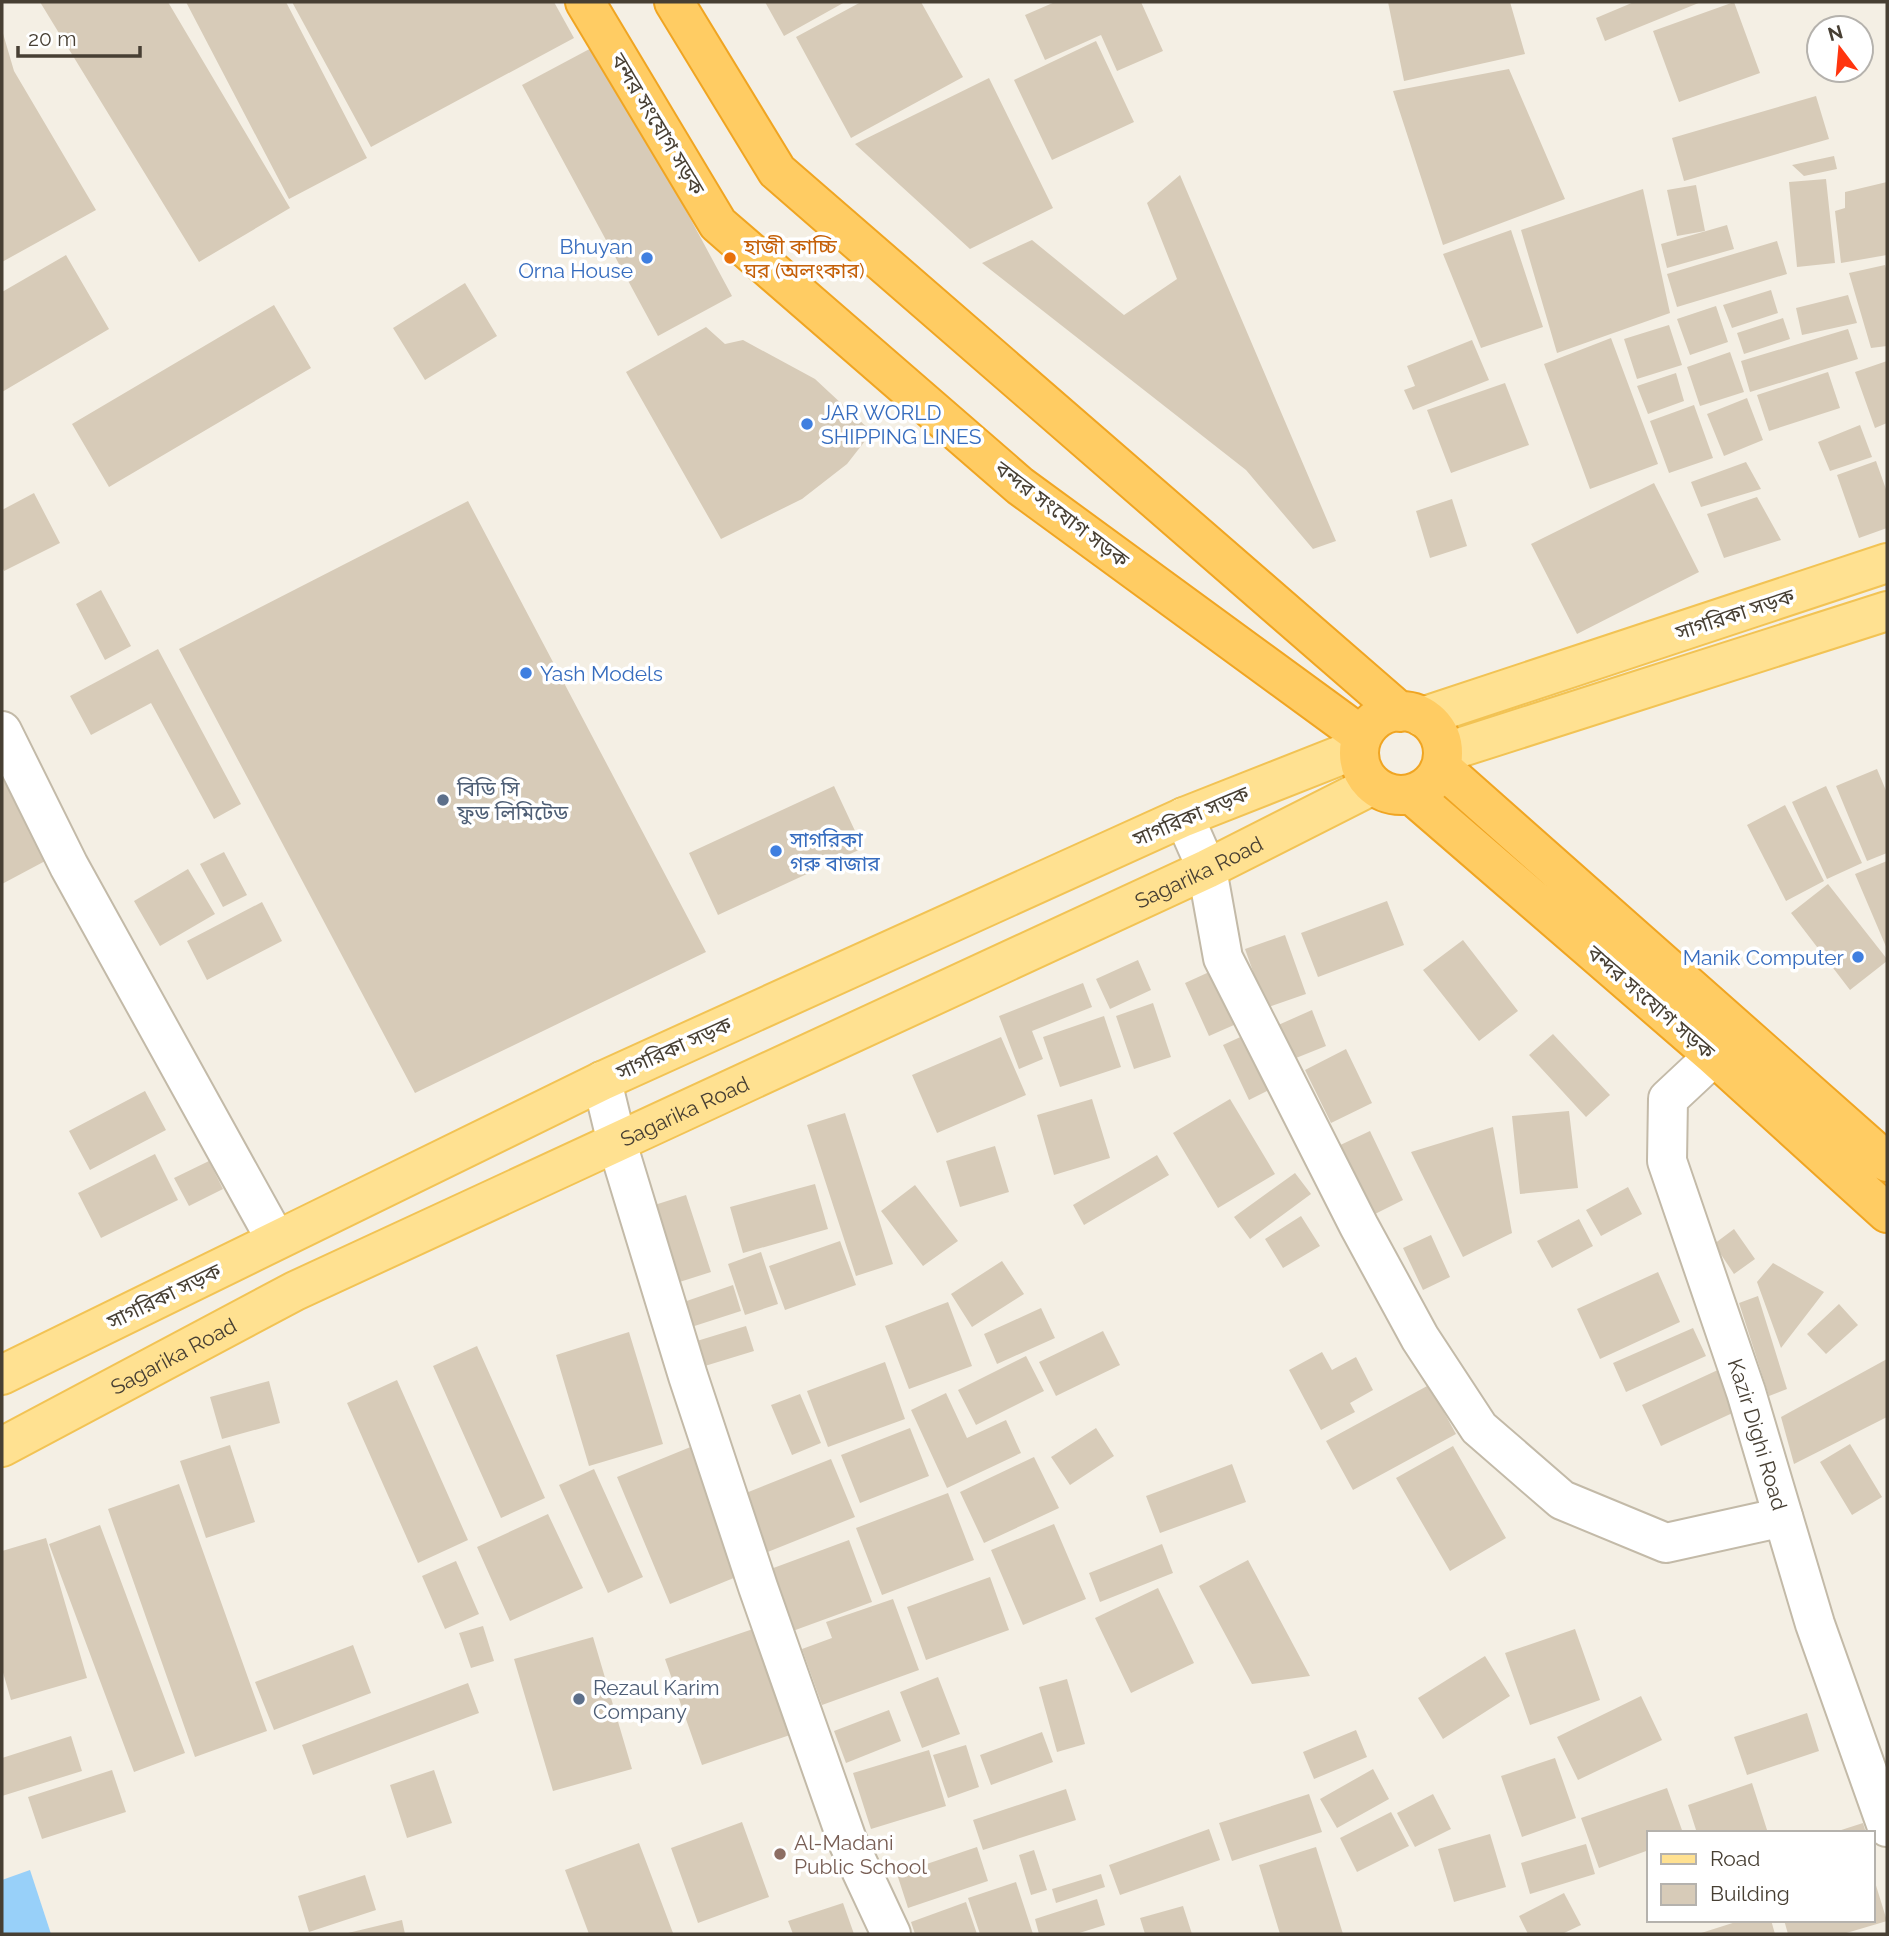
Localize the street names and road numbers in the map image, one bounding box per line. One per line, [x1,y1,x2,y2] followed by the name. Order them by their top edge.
[605,48,711,200] street label: বন্দর সংযোগ সড়ক
[989,455,1135,573] street label: বন্দর সংযোগ সড়ক
[1672,583,1798,645] street label: সাগরিকা সড়ক
[1128,780,1254,852] street label: সাগরিকা সড়ক
[1131,830,1267,913] street label: Sagarika Road
[1581,939,1721,1065] street label: বন্দর সংযোগ সড়ক
[612,1011,736,1085] street label: সাগরিকা সড়ক
[616,1070,753,1151] street label: Sagarika Road
[102,1257,226,1335] street label: সাগরিকা সড়ক
[106,1312,240,1399] street label: Sagarika Road
[1723,1355,1793,1513] street label: Kazir Dighi Road

